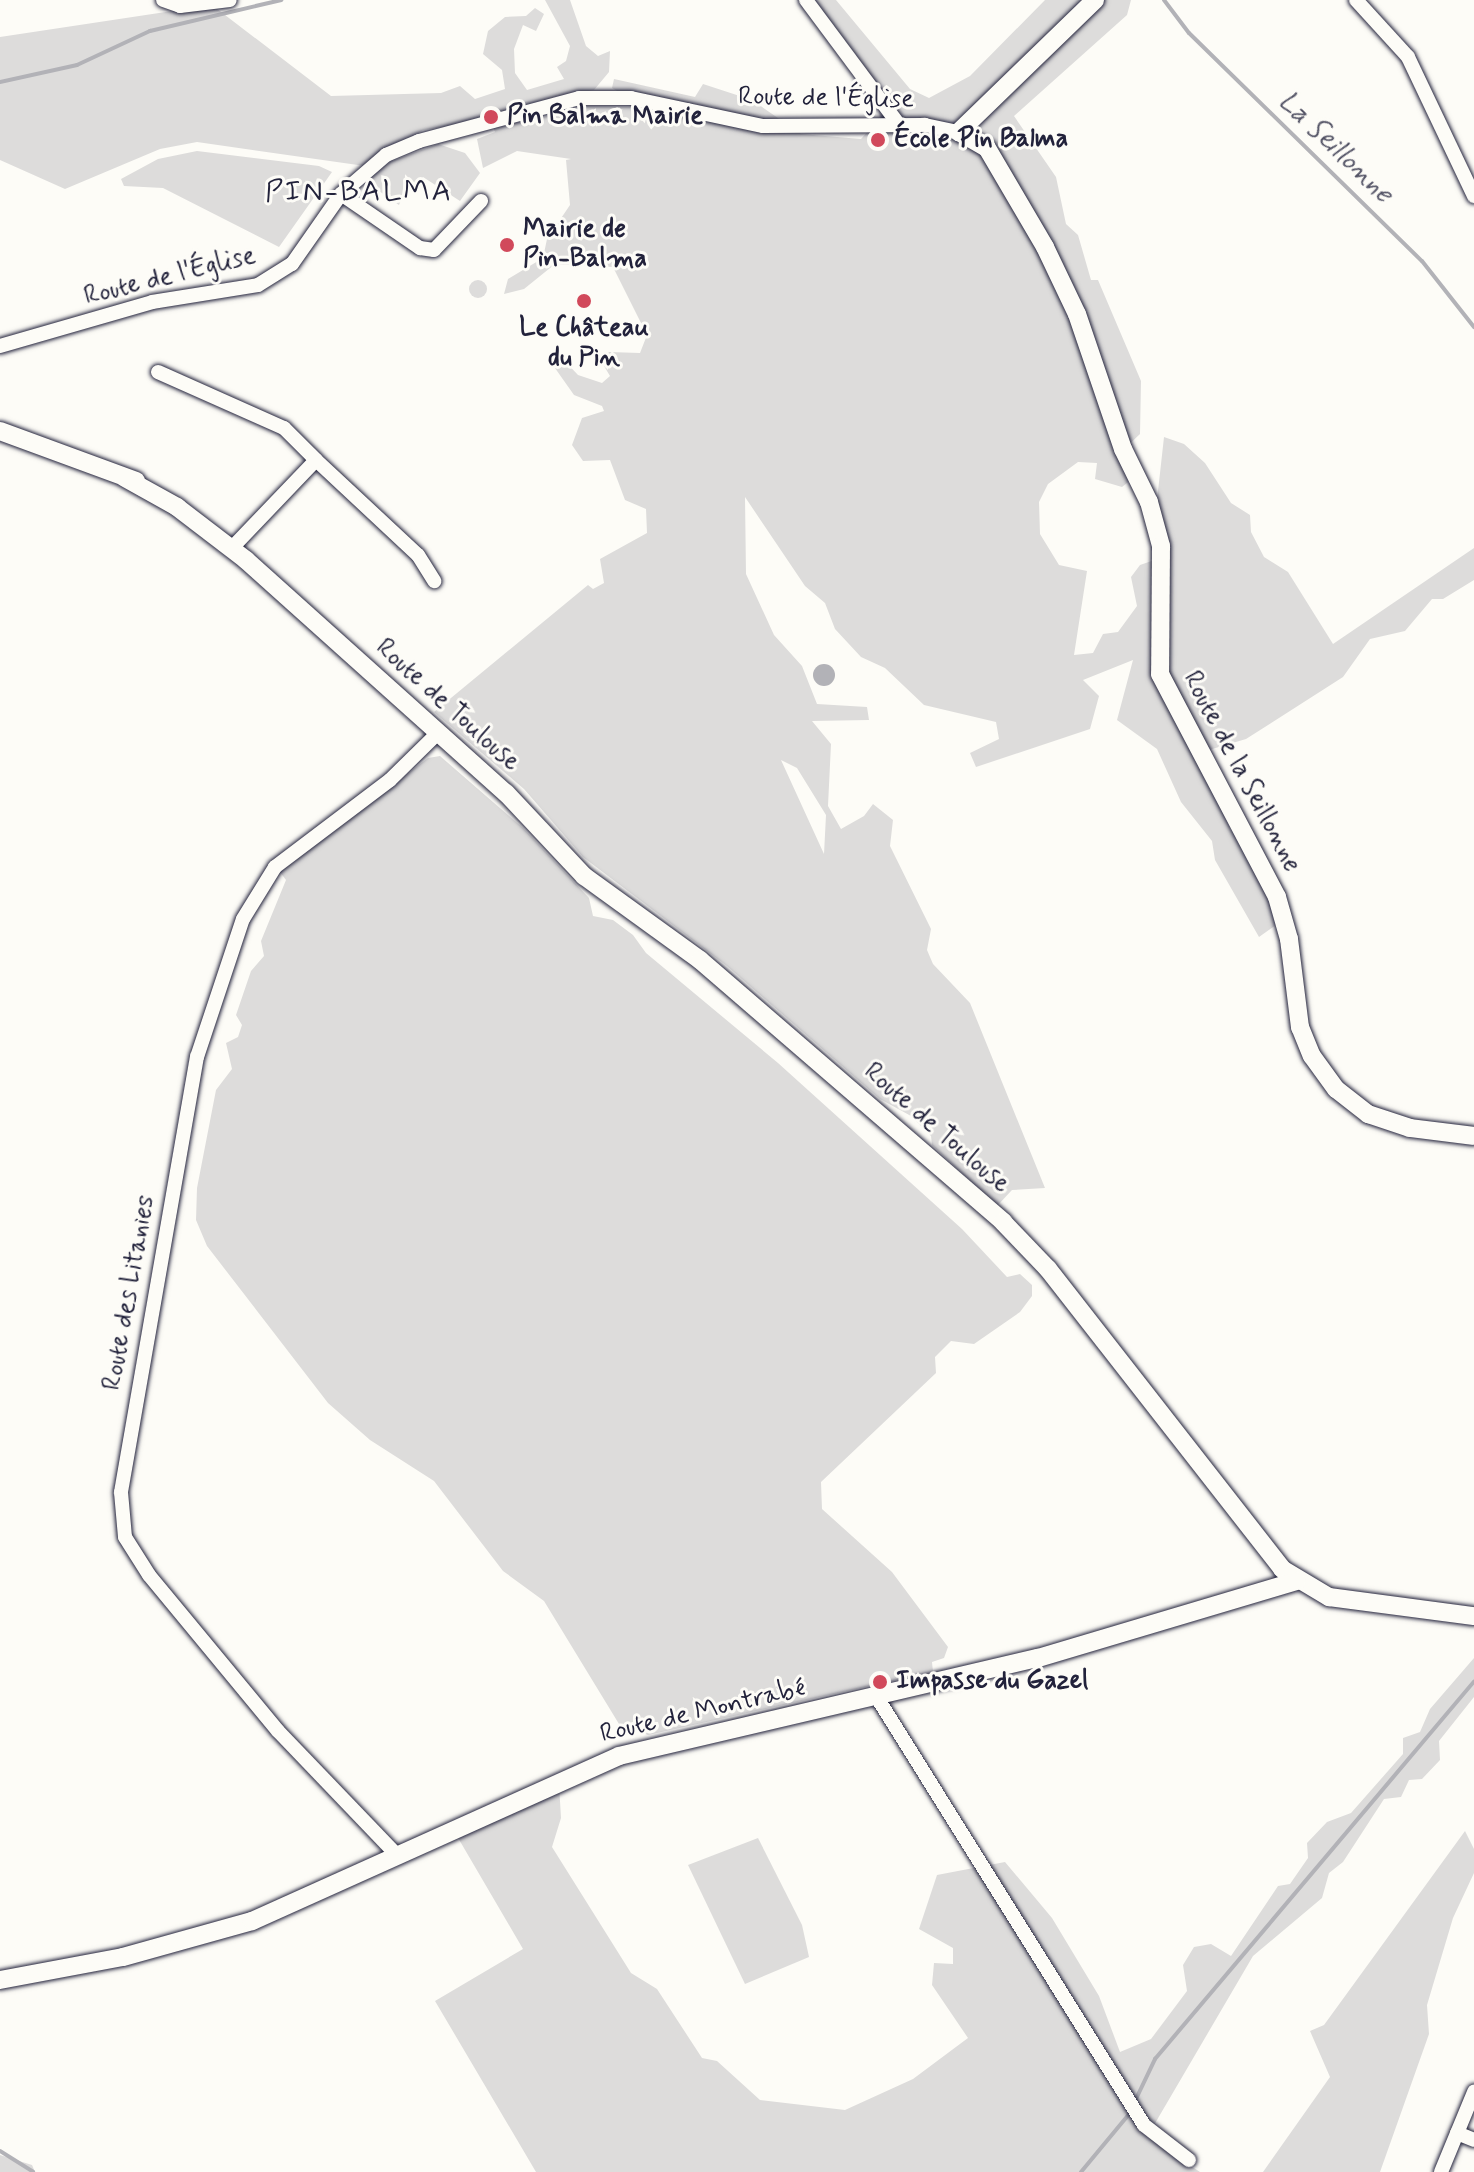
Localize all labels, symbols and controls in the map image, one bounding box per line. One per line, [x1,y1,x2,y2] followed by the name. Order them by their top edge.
[739,82,913,116] street label: Route de l'Église
[1270,85,1400,211] water label: La Seillonne
[507,101,706,133] place label: Pin Balma Mairie
[482,108,500,126] marker: Pin Balma Mairie
[894,124,1076,156] place label: École Pin Balma
[869,131,887,149] marker: École Pin Balma
[267,174,451,210] district label: PIN-BALMA
[523,214,647,276] place label: Mairie de Pin-Balma
[498,236,516,254] marker: Mairie de Pin-Balma
[82,241,258,313] street label: Route de l'Église
[575,292,593,310] marker: Le Château du Pin
[517,313,651,374] place label: Le Château du Pin
[370,635,524,777] street label: Route de Toulouse
[1175,666,1307,878] street label: Route de la Seillonne
[858,1059,1014,1199] street label: Route de Toulouse
[97,1191,163,1395] street label: Route des Litanies
[896,1666,1086,1698] place label: Impasse du Gazel
[871,1673,889,1691] marker: Impasse du Gazel
[599,1674,807,1750] street label: Route de Montrabé

